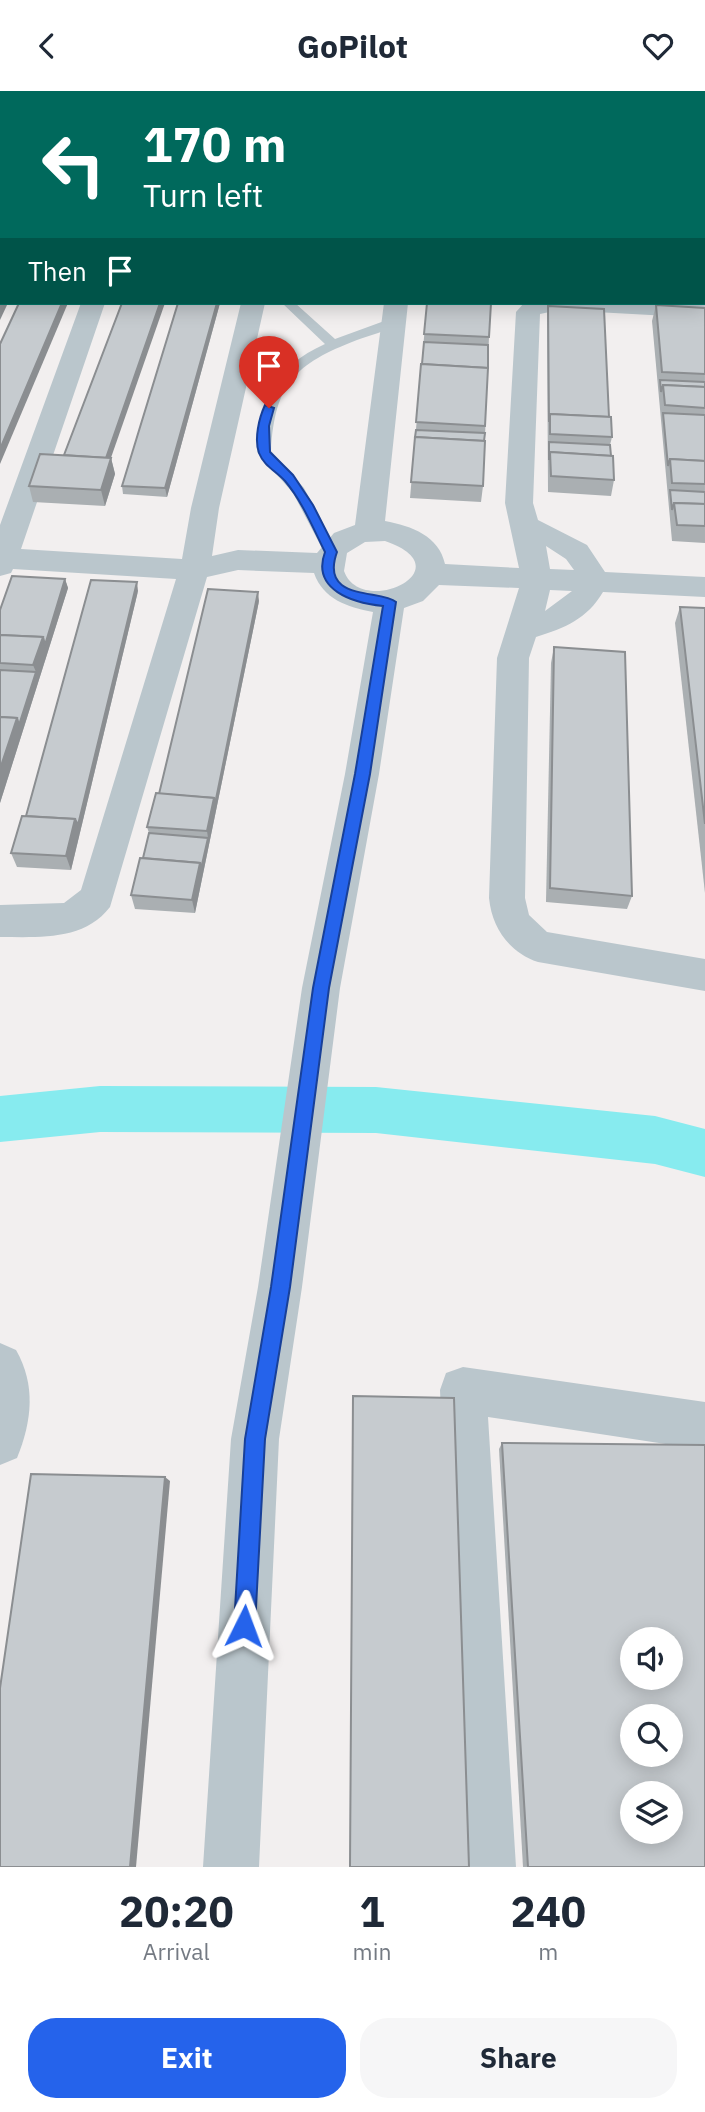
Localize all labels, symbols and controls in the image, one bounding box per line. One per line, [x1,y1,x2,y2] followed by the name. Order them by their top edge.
[297,25,408,67] text: GoPilot
[28,27,66,65] icon: back
[639,27,677,65] icon: heart
[143,112,287,175] text: 170 m
[28,119,119,210] icon: left
[143,174,263,216] text: Turn left
[101,252,139,290] icon: arrive
[28,254,87,288] text: Then
[239,336,299,408] pin
[250,347,288,385] icon: arrive
[207,1589,281,1663] position arrow
[620,1627,683,1844] map controls
[620,1627,683,1690] button: sound
[620,1704,683,1767] button: search
[620,1781,683,1844] button: layers
[119,1884,234,1939] text: 20:20
[359,1884,385,1939] text: 1
[510,1884,586,1939] text: 240
[143,1936,210,1966] text: Arrival
[353,1936,391,1966] text: min
[538,1936,558,1966] text: m
[28,2018,346,2098] button: Exit
[360,2018,677,2098] button: Share

